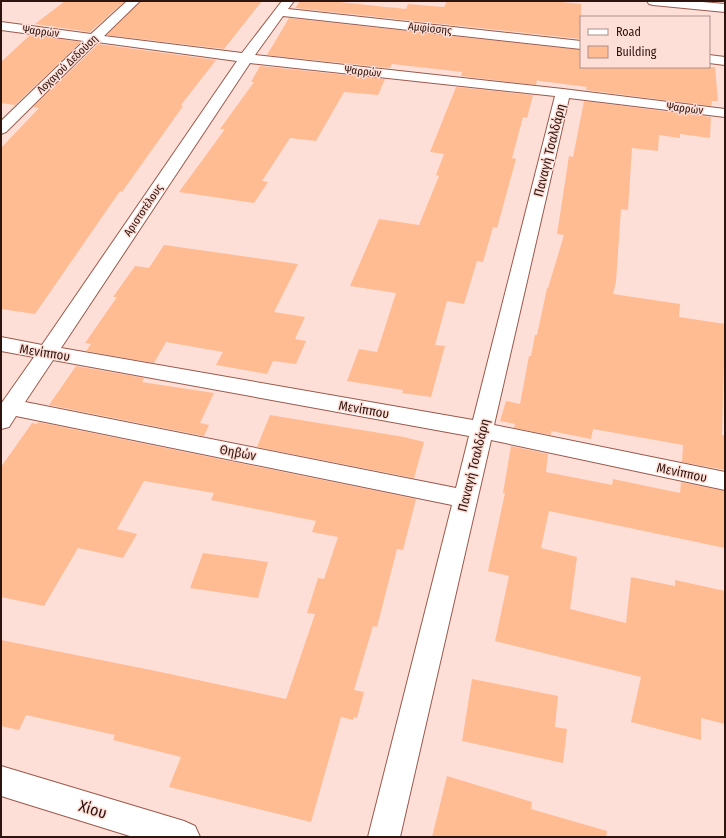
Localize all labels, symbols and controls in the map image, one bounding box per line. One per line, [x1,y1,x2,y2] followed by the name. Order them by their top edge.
[580,16,710,68] legend
[407,20,453,37] street label: Αμφίσσης
[22,23,60,40] street label: Ψαρρών
[616,25,641,39] text: Road
[34,32,100,97] street label: Λοχαγού Δεδούση
[616,45,657,59] text: Building
[344,63,382,80] street label: Ψαρρών
[666,100,704,117] street label: Ψαρρών
[531,102,568,198] street label: Παναγή Τσαλδάρη
[121,182,166,239] street label: Αριστοτέλους
[19,341,71,364] street label: Μενίππου
[337,398,390,421] street label: Μενίππου
[455,417,492,513] street label: Παναγή Τσαλδάρη
[218,442,258,463] street label: Θηβών
[655,460,708,485] street label: Μενίππου
[76,796,109,823] street label: Χίου

